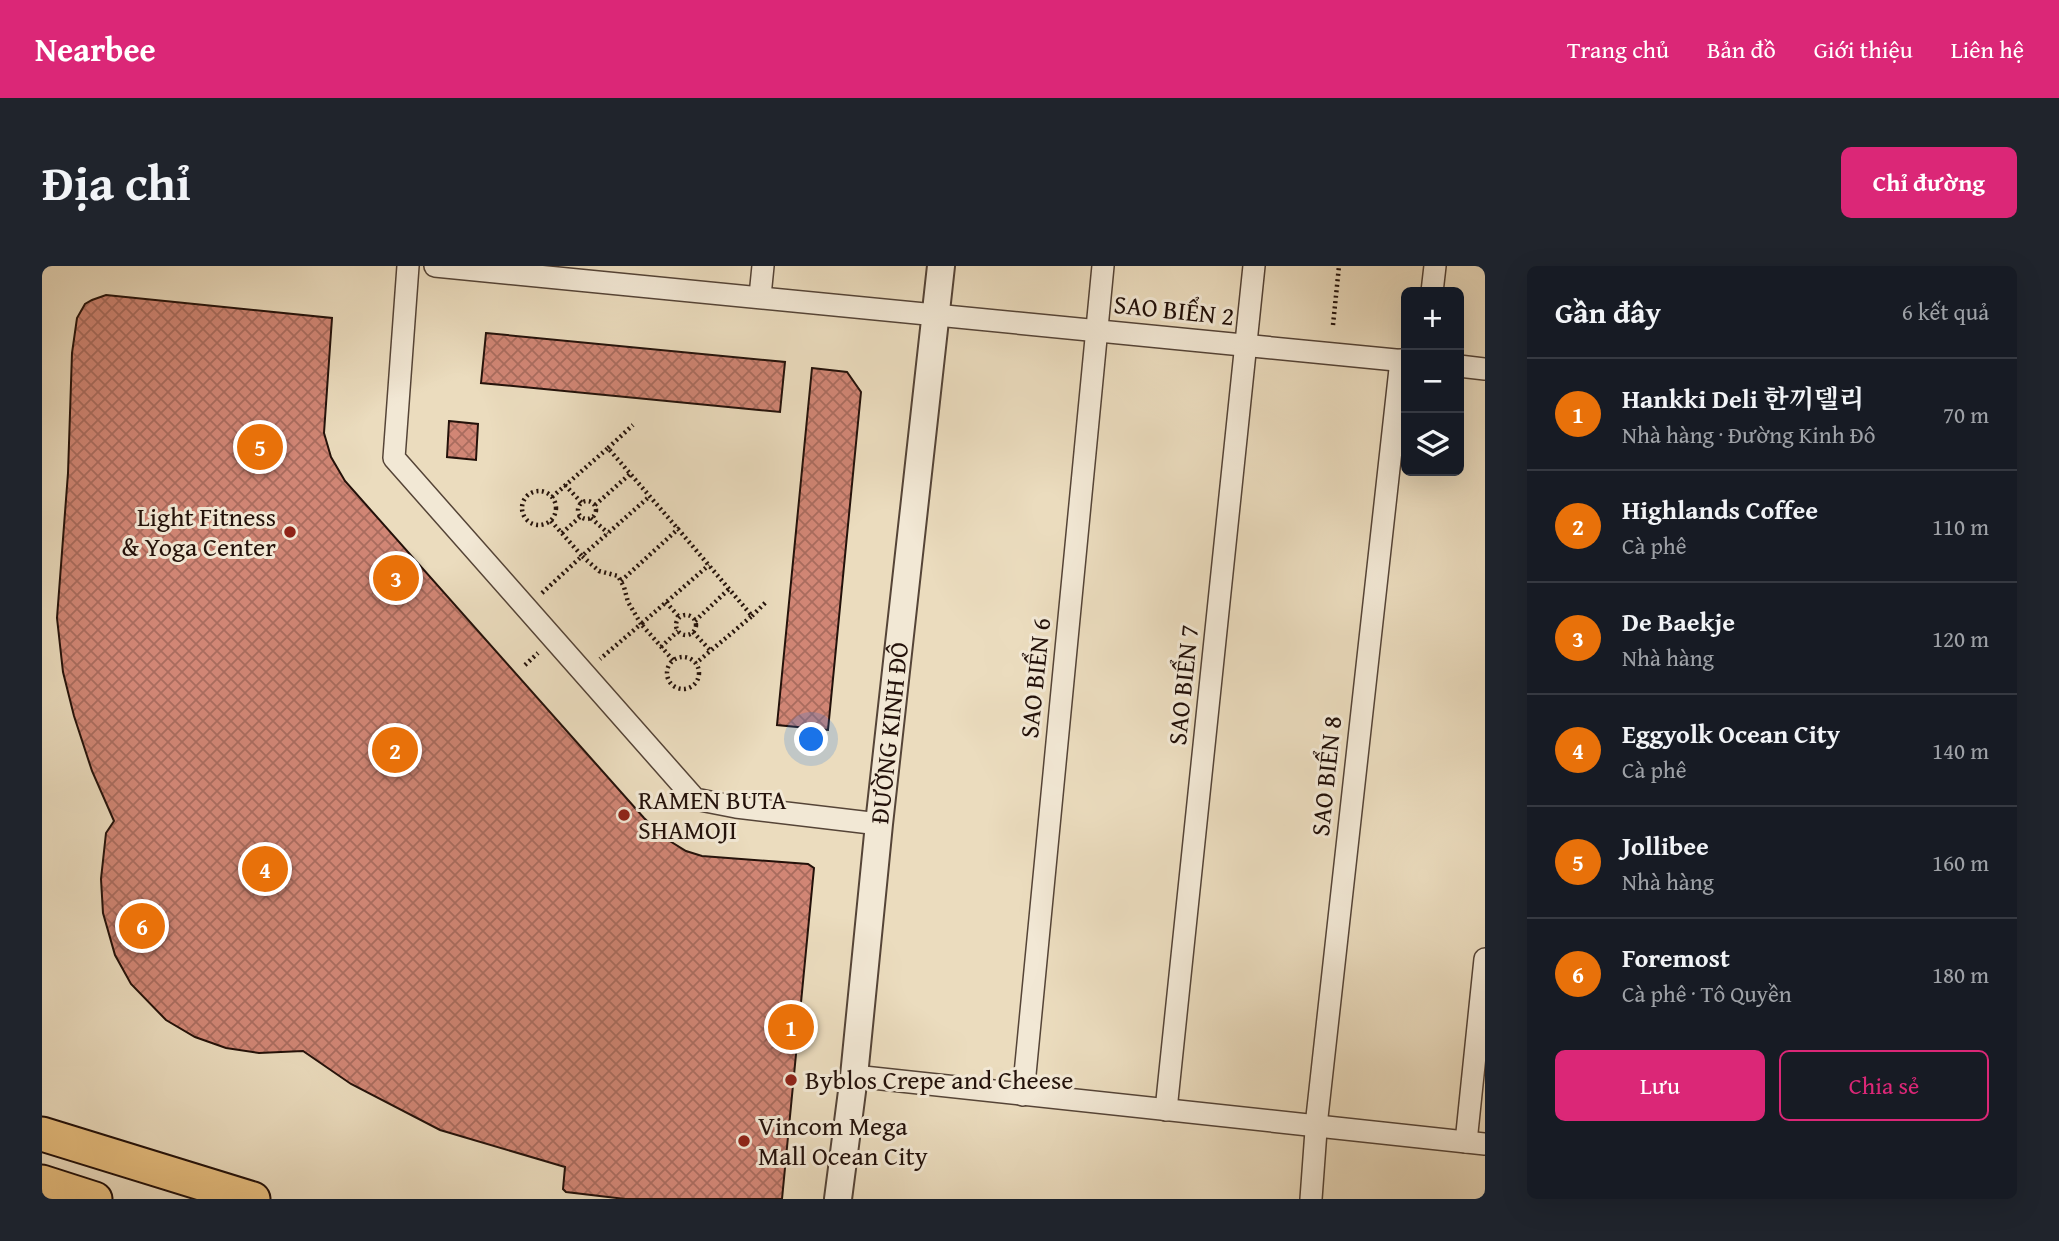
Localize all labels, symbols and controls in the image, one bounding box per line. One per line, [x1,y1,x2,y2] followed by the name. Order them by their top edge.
[35,25,156,73] text: Nearbee
[1567,32,1669,67] text: Trang chủ
[1707,32,1776,67] text: Bản đồ
[1814,32,1913,67] text: Giới thiệu
[1951,32,2024,67] text: Liên hệ
[42,146,191,218] text: Địa chỉ
[1841,147,2017,218] button: Chỉ đường
[1112,284,1236,335] street label: SAO BIỂN 2
[1401,287,1464,476] map controls
[1401,287,1464,350] button: +
[1555,290,1661,334] text: Gần đây
[1902,295,1989,328] text: 6 kết quả
[1401,350,1464,413] button: −
[1622,379,1864,418] text: Hankki Deli 한끼델리
[1572,398,1584,431] text: 1
[1943,398,1989,431] text: 70 m
[1401,413,1464,476] button: layers
[1622,418,1875,451] text: Nhà hàng · Đường Kinh Đô
[237,421,283,473] pin: 5
[1622,490,1818,529] text: Highlands Coffee
[121,497,276,566] place label: Light Fitness & Yoga Center
[1572,510,1584,543] text: 2
[1932,510,1989,543] text: 110 m
[282,524,298,540] marker: Light Fitness & Yoga Center
[1622,529,1687,562] text: Cà phê
[373,552,419,604] pin: 3
[1622,602,1735,641] text: De Baekje
[1009,616,1060,740] street label: SAO BIỂN 6
[1572,622,1584,655] text: 3
[1932,622,1989,655] text: 120 m
[1157,623,1208,747] street label: SAO BIỂN 7
[859,640,918,826] street label: ĐƯỜNG KINH ĐÔ
[1622,641,1714,674] text: Nhà hàng
[1300,714,1351,838] street label: SAO BIỂN 8
[1622,714,1840,753] text: Eggyolk Ocean City
[794,722,828,756] your location
[372,724,418,776] pin: 2
[1572,734,1584,767] text: 4
[1932,734,1989,767] text: 140 m
[1622,753,1687,786] text: Cà phê
[638,780,787,849] place label: RAMEN BUTA SHAMOJI
[616,807,632,823] marker: RAMEN BUTA SHAMOJI
[1622,826,1709,865] text: Jollibee
[242,843,288,895] pin: 4
[1572,846,1584,879] text: 5
[1932,846,1989,879] text: 160 m
[1622,865,1714,898] text: Nhà hàng
[119,900,165,952] pin: 6
[1622,938,1730,977] text: Foremost
[1572,958,1584,991] text: 6
[1932,958,1989,991] text: 180 m
[1622,977,1792,1010] text: Cà phê · Tô Quyền
[768,1001,814,1053] pin: 1
[1555,1050,1765,1121] button: Lưu
[1779,1050,1989,1121] button: Chia sẻ
[805,1060,1074,1099] place label: Byblos Crepe and Cheese
[783,1072,799,1088] marker: Byblos Crepe and Cheese
[758,1106,928,1175] place label: Vincom Mega Mall Ocean City
[736,1133,752,1149] marker: Vincom Mega Mall Ocean City

